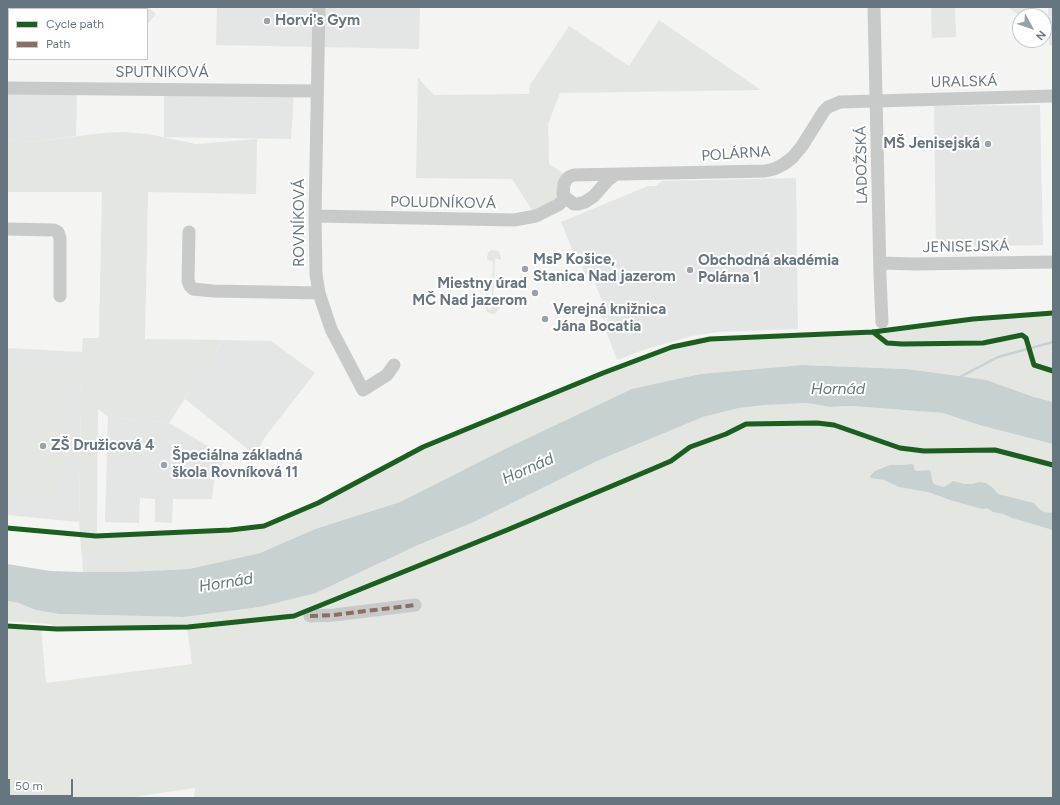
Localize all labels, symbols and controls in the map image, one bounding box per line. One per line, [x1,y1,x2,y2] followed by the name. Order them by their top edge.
[8,8,148,60] legend
[1012,8,1052,48] north arrow
[275,12,360,30] place label: Horvi's Gym
[262,16,272,26] marker: Horvi's Gym
[46,17,104,31] text: Cycle path
[1033,28,1049,43] text: N
[46,37,70,51] text: Path
[115,64,209,82] street label: SPUTNIKOVÁ
[931,72,997,92] street label: URALSKÁ
[852,126,872,204] street label: LADOŽSKÁ
[883,135,980,153] place label: MŠ Jenisejská
[983,139,993,149] marker: MŠ Jenisejská
[701,143,771,165] street label: POLÁRNA
[291,179,309,267] street label: ROVNÍKOVÁ
[390,193,496,213] street label: POLUDNÍKOVÁ
[923,237,1009,257] street label: JENISEJSKÁ
[533,251,676,286] place label: MsP Košice, Stanica Nad jazerom
[698,252,839,287] place label: Obchodná akadémia Polárna 1
[520,264,530,274] marker: MsP Košice, Stanica Nad jazerom
[685,265,695,275] marker: Obchodná akadémia Polárna 1
[412,275,527,310] place label: Miestny úrad MČ Nad jazerom
[530,288,540,298] marker: Miestny úrad MČ Nad jazerom
[553,301,666,336] place label: Verejná knižnica Jána Bocatia
[540,314,550,324] marker: Verejná knižnica Jána Bocatia
[811,379,865,399] water label: Hornád
[51,437,155,455] place label: ZŠ Družicová 4
[38,441,48,451] marker: ZŠ Družicová 4
[172,447,302,482] place label: Špeciálna základná škola Rovníková 11
[499,449,557,489] water label: Hornád
[159,460,169,470] marker: Špeciálna základná škola Rovníková 11
[198,569,254,597] water label: Hornád
[10,771,75,797] scale bar
[15,779,43,793] text: 50 m

